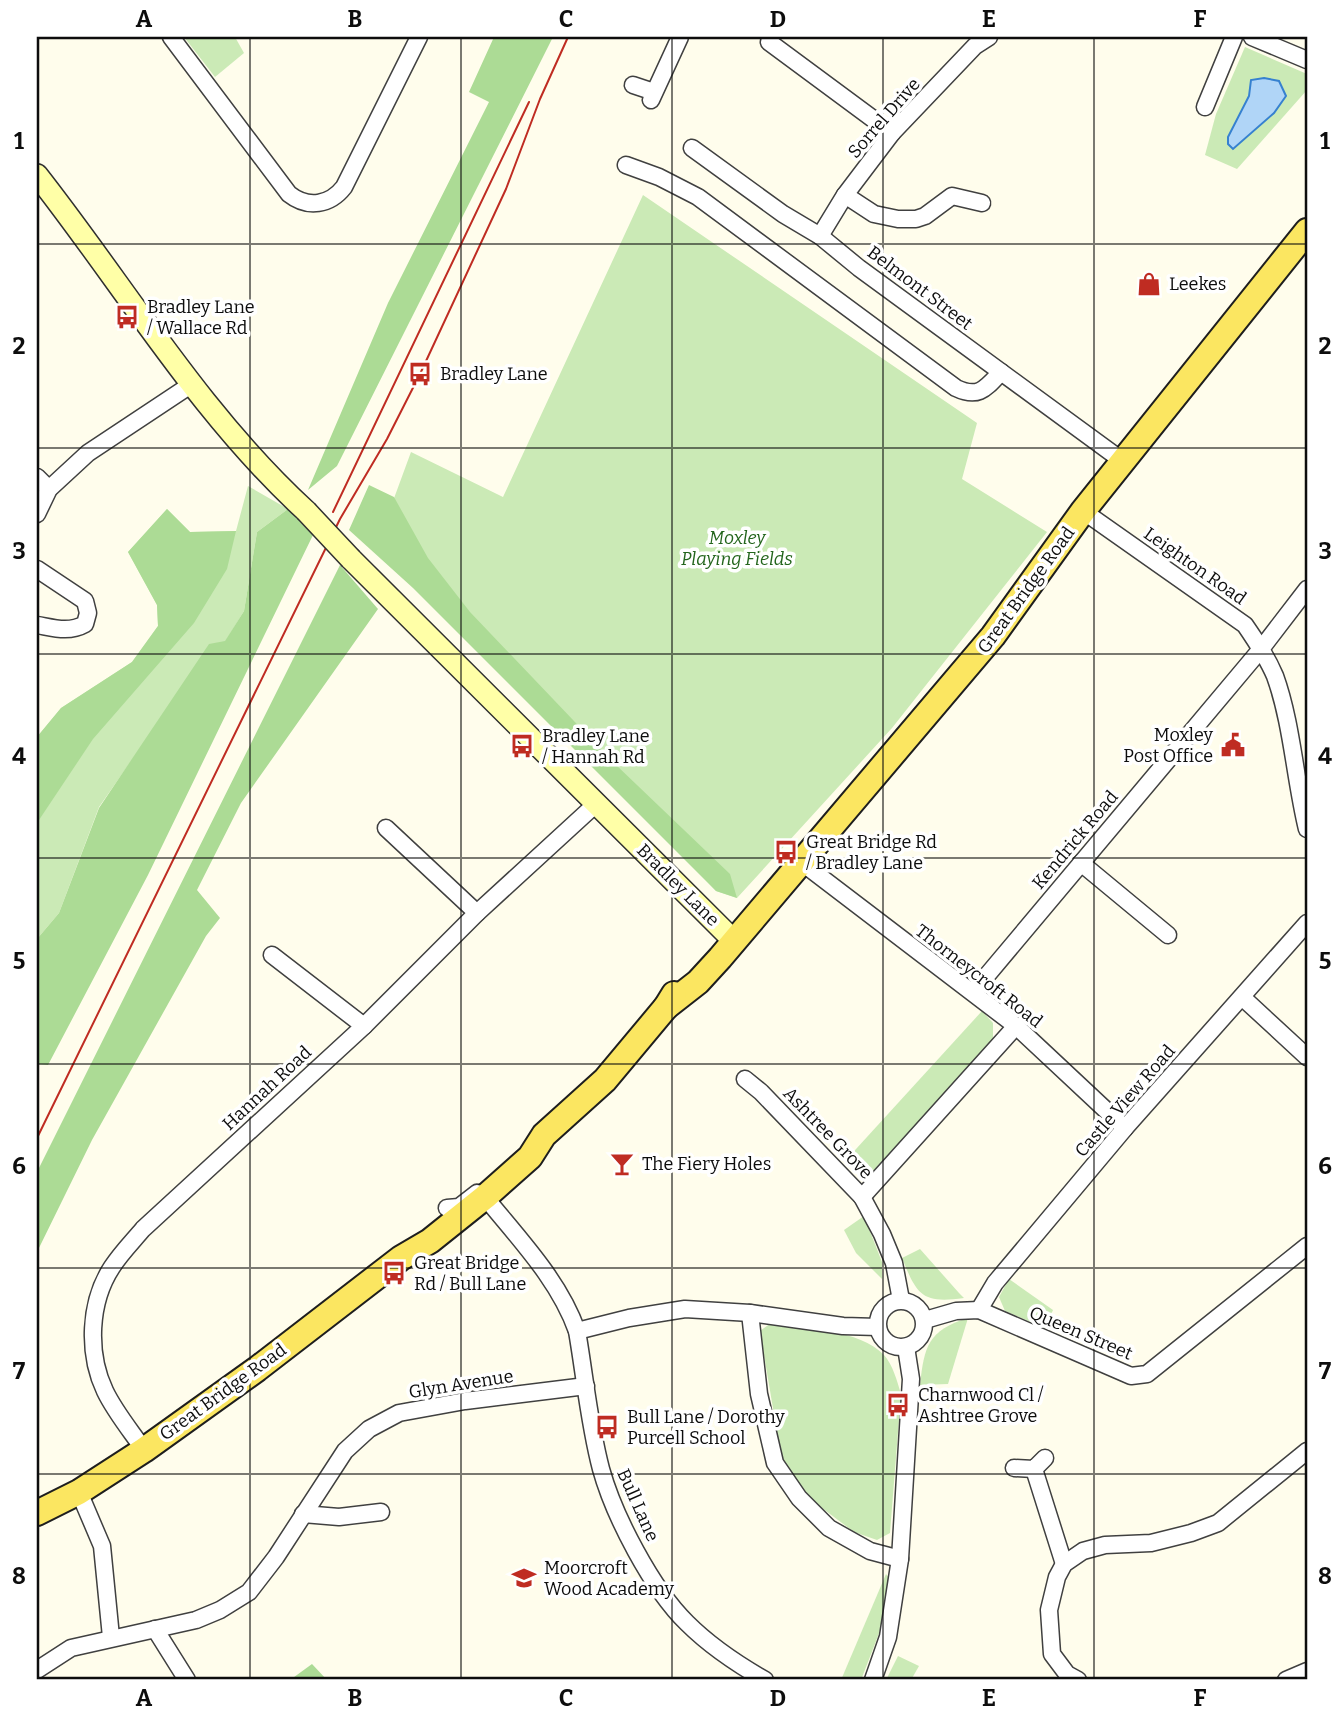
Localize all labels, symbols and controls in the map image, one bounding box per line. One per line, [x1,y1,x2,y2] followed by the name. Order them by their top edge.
[136,5,153,33] text: A
[348,5,362,33] text: B
[559,5,573,33] text: C
[770,5,786,33] text: D
[982,5,996,33] text: E
[1194,5,1207,33] text: F
[843,73,925,163] street label: Sorrel Drive
[14,127,24,155] text: 1
[1320,127,1330,155] text: 1
[863,241,977,335] street label: Belmont Street
[1135,270,1163,298] shop icon: Leekes
[1169,273,1226,295] place label: Leekes
[147,296,255,339] place label: Bradley Lane / Wallace Rd
[113,303,141,331] bus stop icon: Bradley Lane / Wallace Rd
[13,332,26,360] text: 2
[1319,332,1332,360] text: 2
[406,360,434,388] bus stop icon: Bradley Lane
[440,363,548,385] place label: Bradley Lane
[973,522,1080,658] street label: Great Bridge Road
[1140,523,1251,610] street label: Leighton Road
[681,527,793,570] park label: Moxley Playing Fields
[12,537,26,565] text: 3
[1318,537,1332,565] text: 3
[1123,724,1213,767] place label: Moxley Post Office
[542,725,650,768] place label: Bradley Lane / Hannah Rd
[1219,731,1247,759] public building icon: Moxley Post Office
[508,732,536,760] bus stop icon: Bradley Lane / Hannah Rd
[12,742,26,770] text: 4
[1318,742,1332,770] text: 4
[1027,786,1123,894] street label: Kendrick Road
[806,831,937,874] place label: Great Bridge Rd / Bradley Lane
[772,838,800,866] bus stop icon: Great Bridge Rd / Bradley Lane
[632,839,724,931] street label: Bradley Lane
[911,920,1047,1033] street label: Thorneycroft Road
[13,947,25,975] text: 5
[1319,947,1331,975] text: 5
[1070,1040,1180,1162] street label: Castle View Road
[218,1041,316,1135] street label: Hannah Road
[779,1082,877,1184] street label: Ashtree Grove
[608,1150,636,1178] bar icon: The Fiery Holes
[12,1152,26,1180] text: 6
[1318,1152,1332,1180] text: 6
[642,1153,771,1175] place label: The Fiery Holes
[414,1252,526,1295] place label: Great Bridge Rd / Bull Lane
[380,1259,408,1287] bus stop icon: Great Bridge Rd / Bull Lane
[1026,1301,1136,1365] street label: Queen Street
[155,1338,291,1445] street label: Great Bridge Road
[13,1357,26,1385] text: 7
[1319,1357,1332,1385] text: 7
[407,1365,515,1403] street label: Glyn Avenue
[918,1384,1044,1427] place label: Charnwood Cl / Ashtree Grove
[884,1391,912,1419] bus stop icon: Charnwood Cl / Ashtree Grove
[627,1406,785,1449] place label: Bull Lane / Dorothy Purcell School
[593,1413,621,1441] bus stop icon: Bull Lane / Dorothy Purcell School
[612,1465,664,1545] street label: Bull Lane
[544,1557,674,1600] place label: Moorcroft Wood Academy
[12,1562,26,1590] text: 8
[1318,1562,1332,1590] text: 8
[510,1564,538,1592] school or university icon: Moorcroft Wood Academy
[136,1684,153,1712] text: A
[348,1684,362,1712] text: B
[559,1684,573,1712] text: C
[770,1684,786,1712] text: D
[982,1684,996,1712] text: E
[1194,1684,1207,1712] text: F

